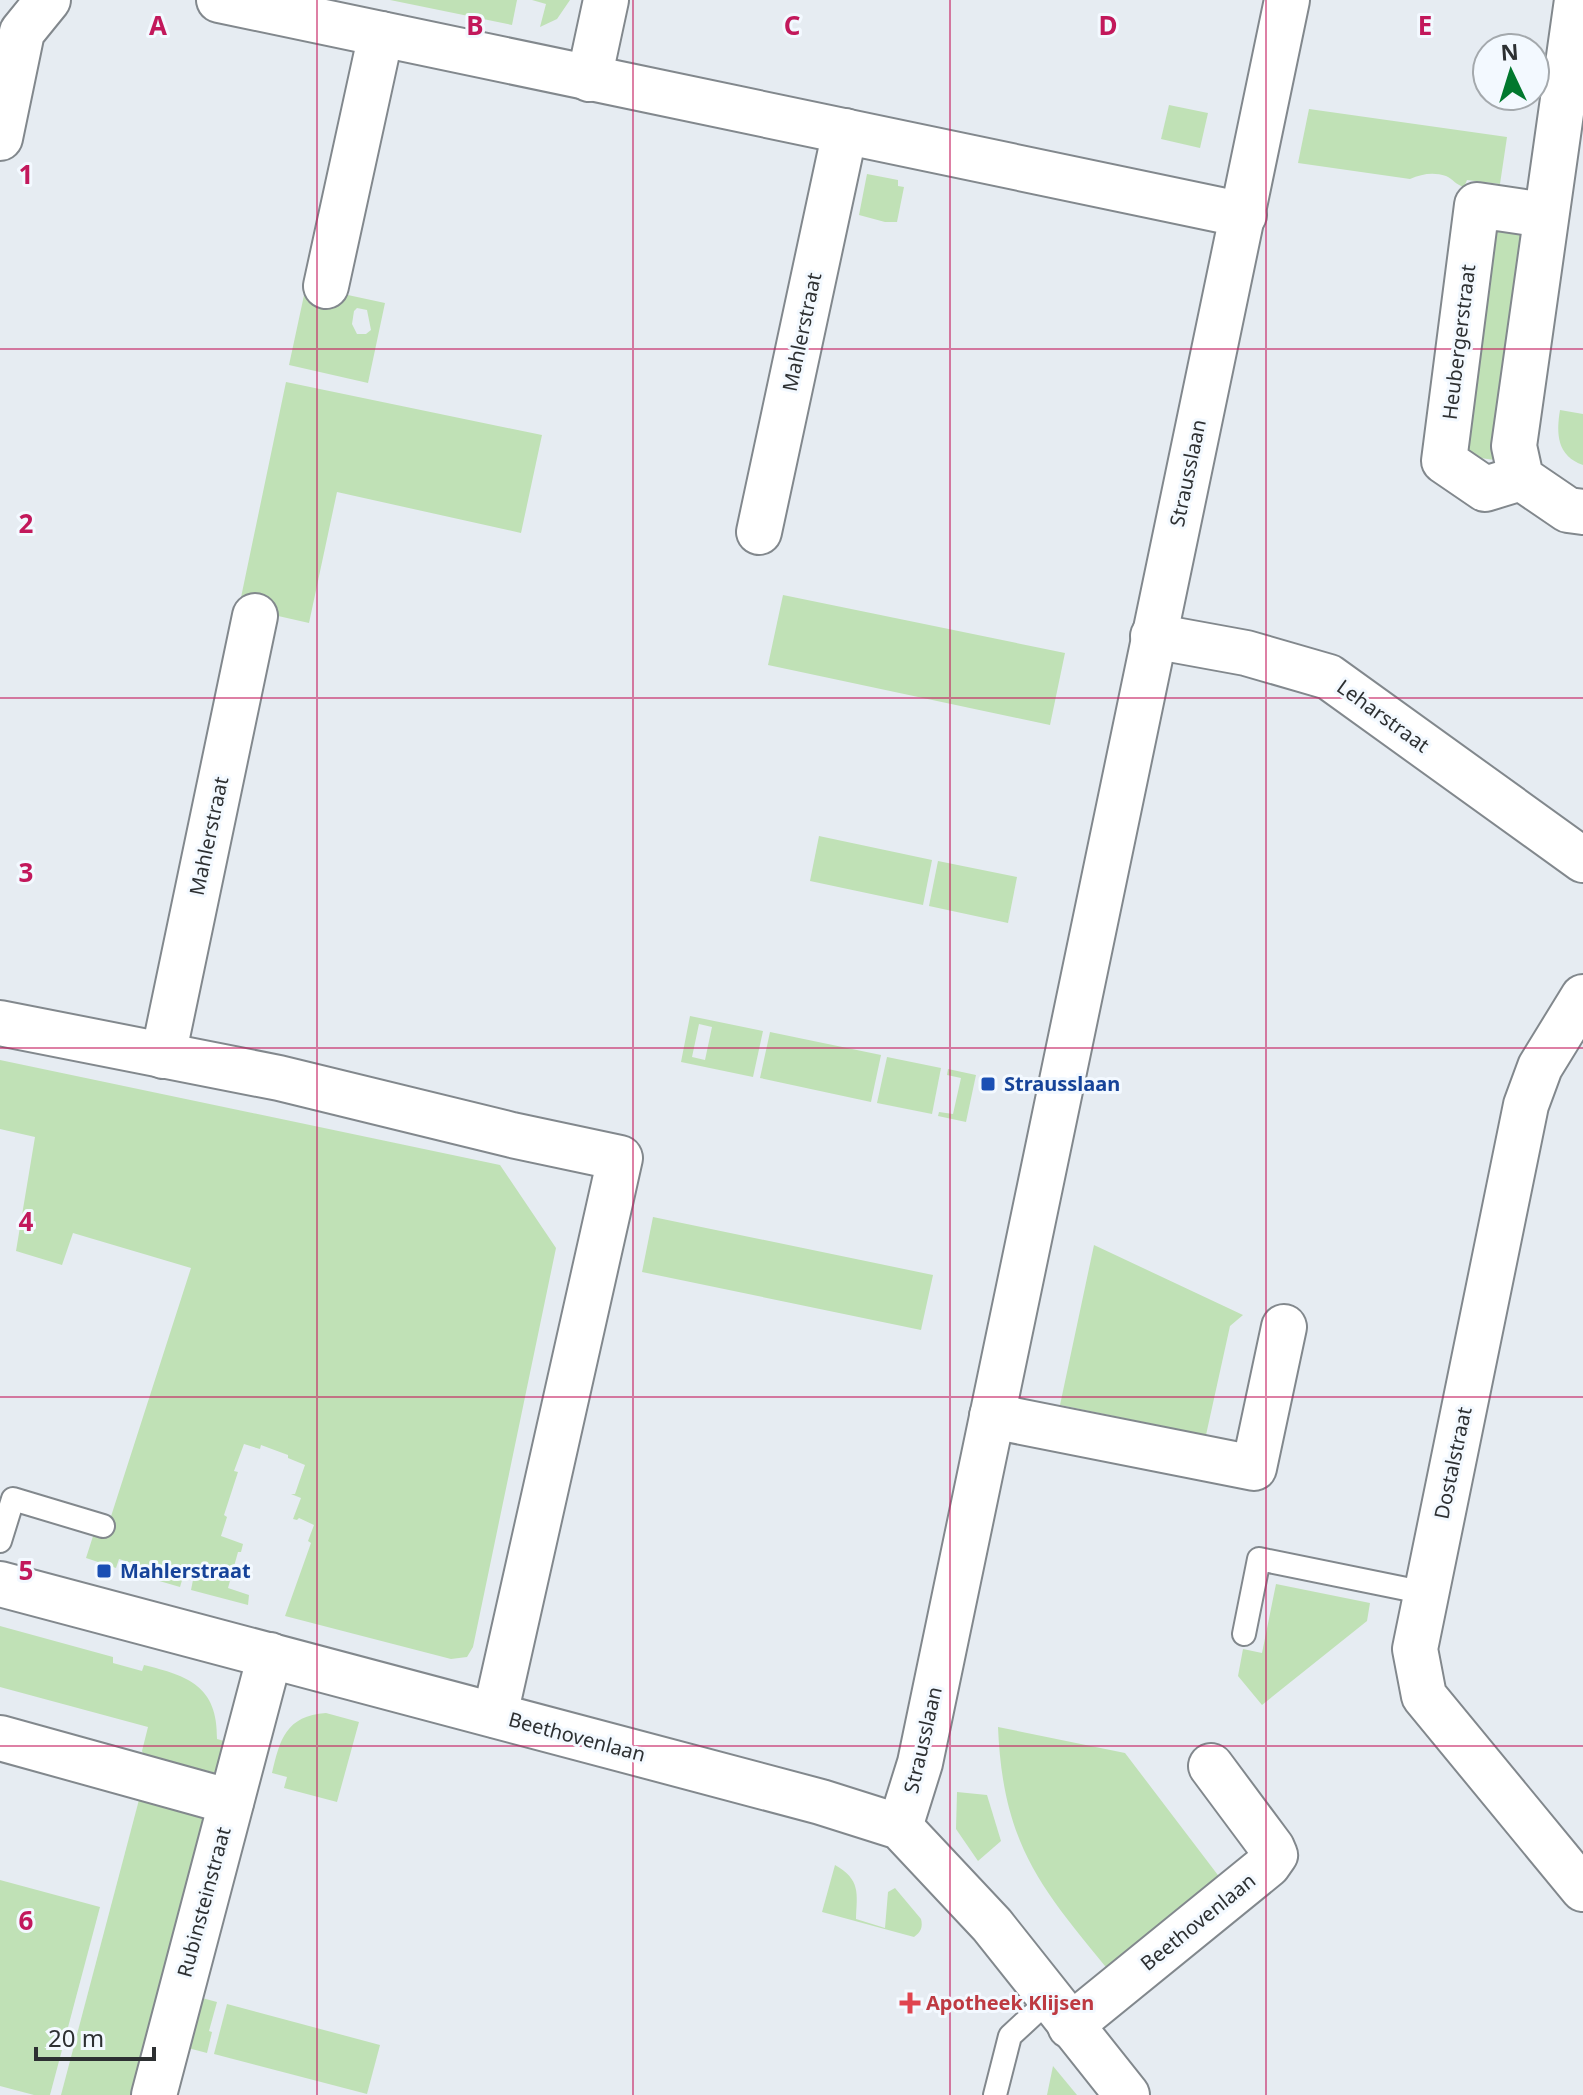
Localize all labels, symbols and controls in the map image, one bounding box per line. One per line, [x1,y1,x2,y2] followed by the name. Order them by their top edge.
[149,7,167,43] text: A
[466,7,484,43] text: B
[784,7,800,43] text: C
[1098,7,1118,43] text: D
[1418,7,1432,43] text: E
[1471,32,1551,112] north arrow
[1500,35,1520,67] text: N
[19,156,33,192] text: 1
[1436,263,1481,421] street label: Heubergerstraat
[776,270,827,394] street label: Mahlerstraat
[1163,417,1212,529] street label: Strausslaan
[19,505,34,541] text: 2
[1332,673,1435,758] street label: Leharstraat
[183,774,234,898] street label: Mahlerstraat
[19,854,33,890] text: 3
[1004,1070,1120,1097] place label: Strausslaan
[979,1075,997,1093] marker: Strausslaan
[19,1203,34,1239] text: 4
[1427,1404,1478,1522] street label: Dostalstraat
[19,1552,33,1588] text: 5
[120,1557,251,1584] place label: Mahlerstraat
[95,1562,113,1580] marker: Mahlerstraat
[897,1684,948,1796] street label: Strausslaan
[506,1705,649,1768] street label: Beethovenlaan
[170,1824,237,1980] street label: Rubinsteinstraat
[1135,1867,1261,1976] street label: Beethovenlaan
[19,1902,34,1938] text: 6
[926,1989,1094,2016] place label: Apotheek Klijsen
[901,1994,919,2012] marker: Apotheek Klijsen
[36,2011,154,2061] scale bar
[48,2021,104,2054] text: 20 m

